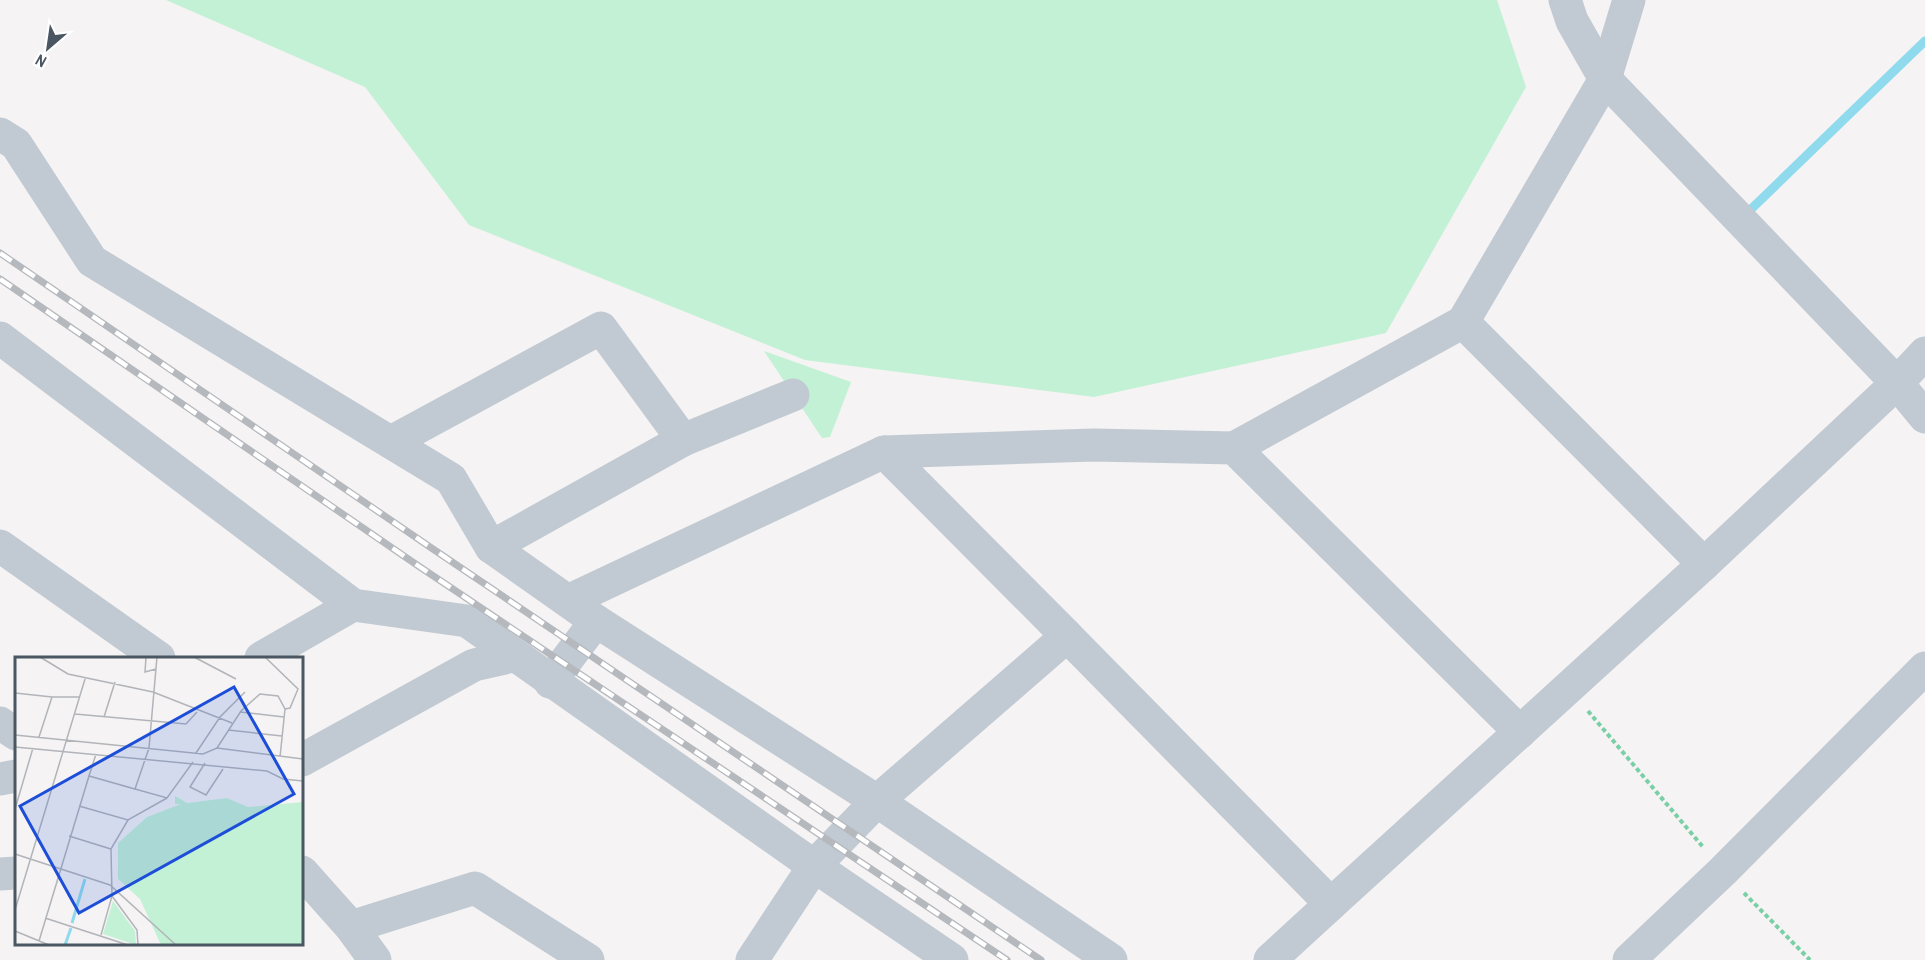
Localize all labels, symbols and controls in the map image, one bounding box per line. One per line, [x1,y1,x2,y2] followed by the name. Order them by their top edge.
[18,18,78,78] north arrow
[31,49,50,73] text: N
[15,657,303,945] inset map

